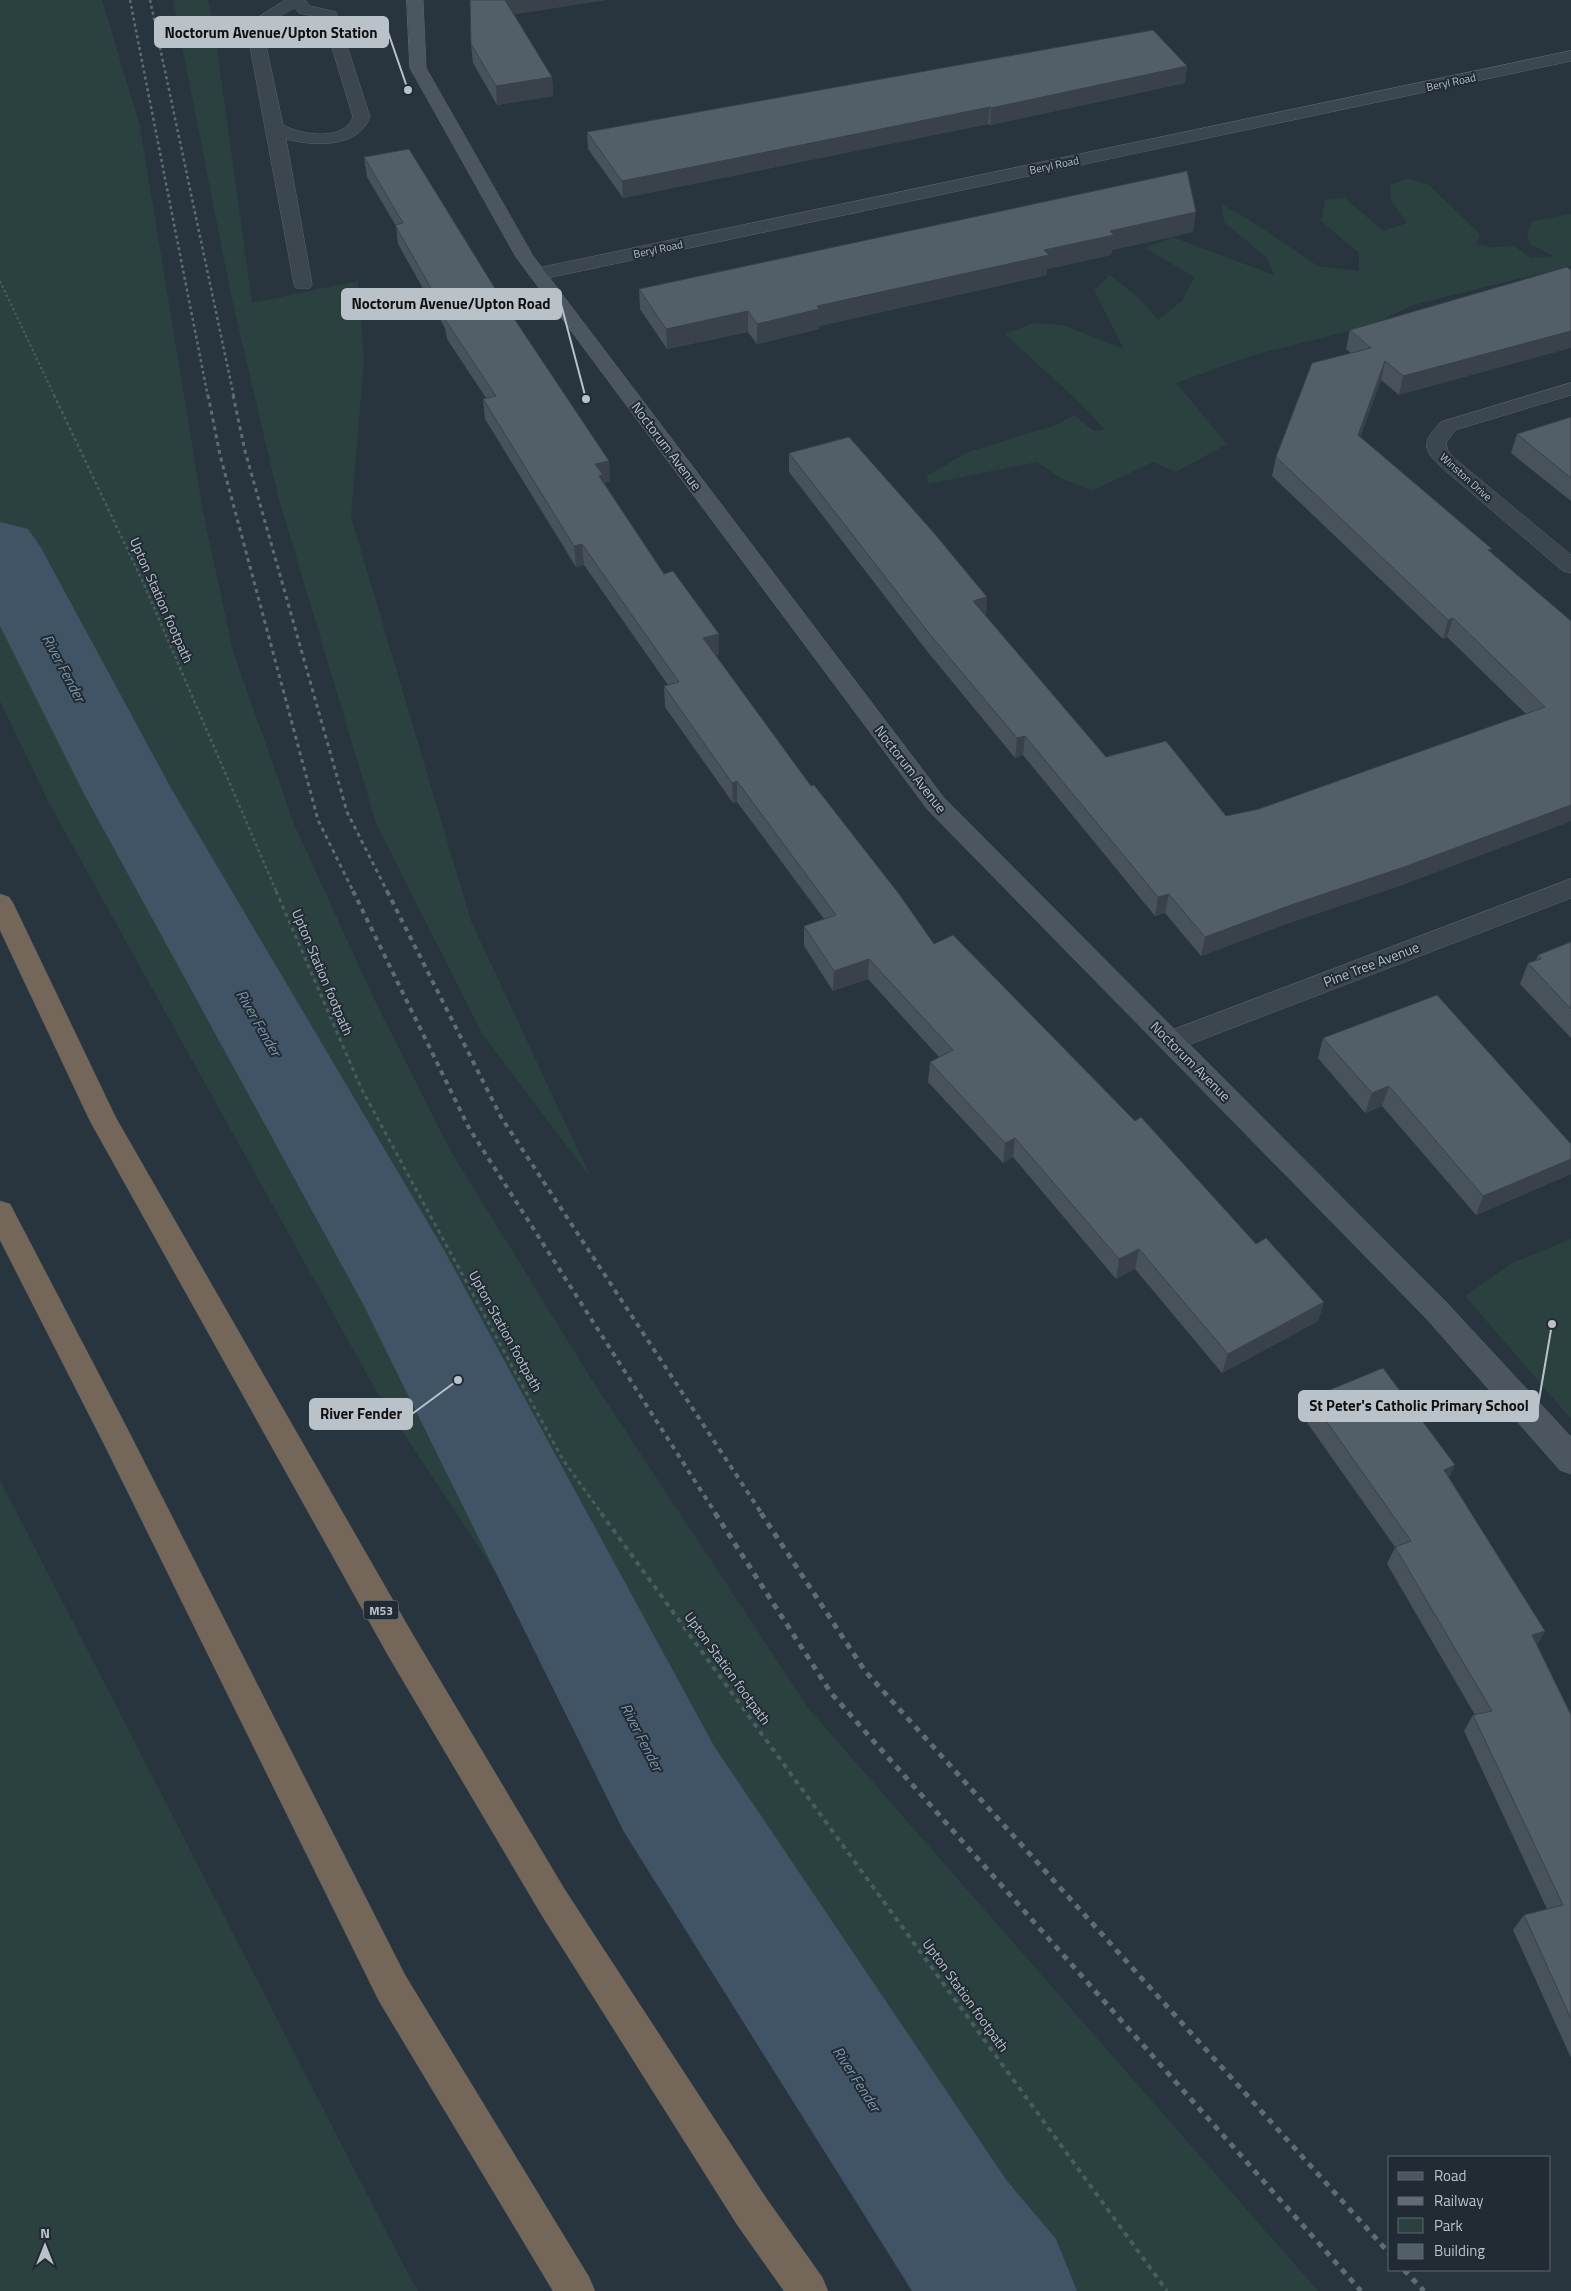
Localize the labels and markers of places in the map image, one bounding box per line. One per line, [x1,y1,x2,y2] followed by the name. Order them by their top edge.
[155,17,388,47] callout: Noctorum Avenue/Upton Station
[342,289,561,319] callout: Noctorum Avenue/Upton Road
[1299,1391,1538,1421] callout: St Peter's Catholic Primary School
[310,1399,412,1429] callout: River Fender

